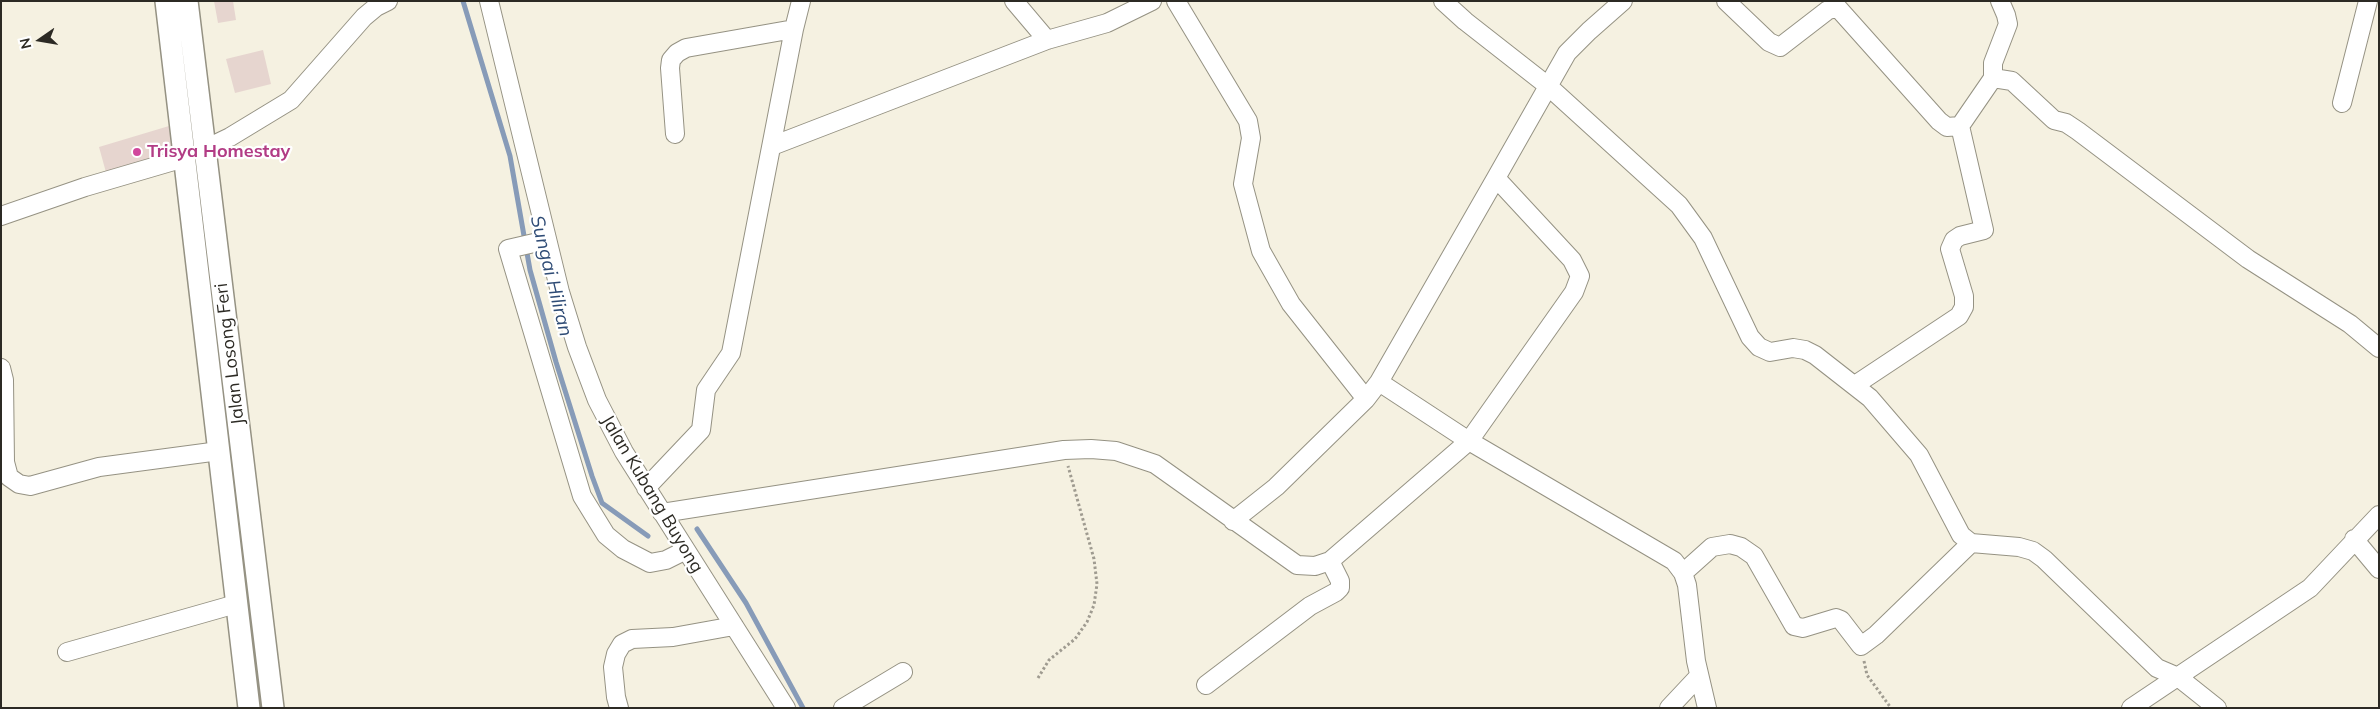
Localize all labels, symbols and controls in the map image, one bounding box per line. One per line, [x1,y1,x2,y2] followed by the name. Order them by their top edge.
[15,15,65,65] north arrow
[15,36,35,51] text: N
[147,141,290,163] place label: Trisya Homestay
[131,146,143,158] marker: Trisya Homestay
[525,213,577,339] water label: Sungai Hiliran
[211,282,249,426] street label: Jalan Losong Feri
[596,411,708,577] street label: Jalan Kubang Buyong

